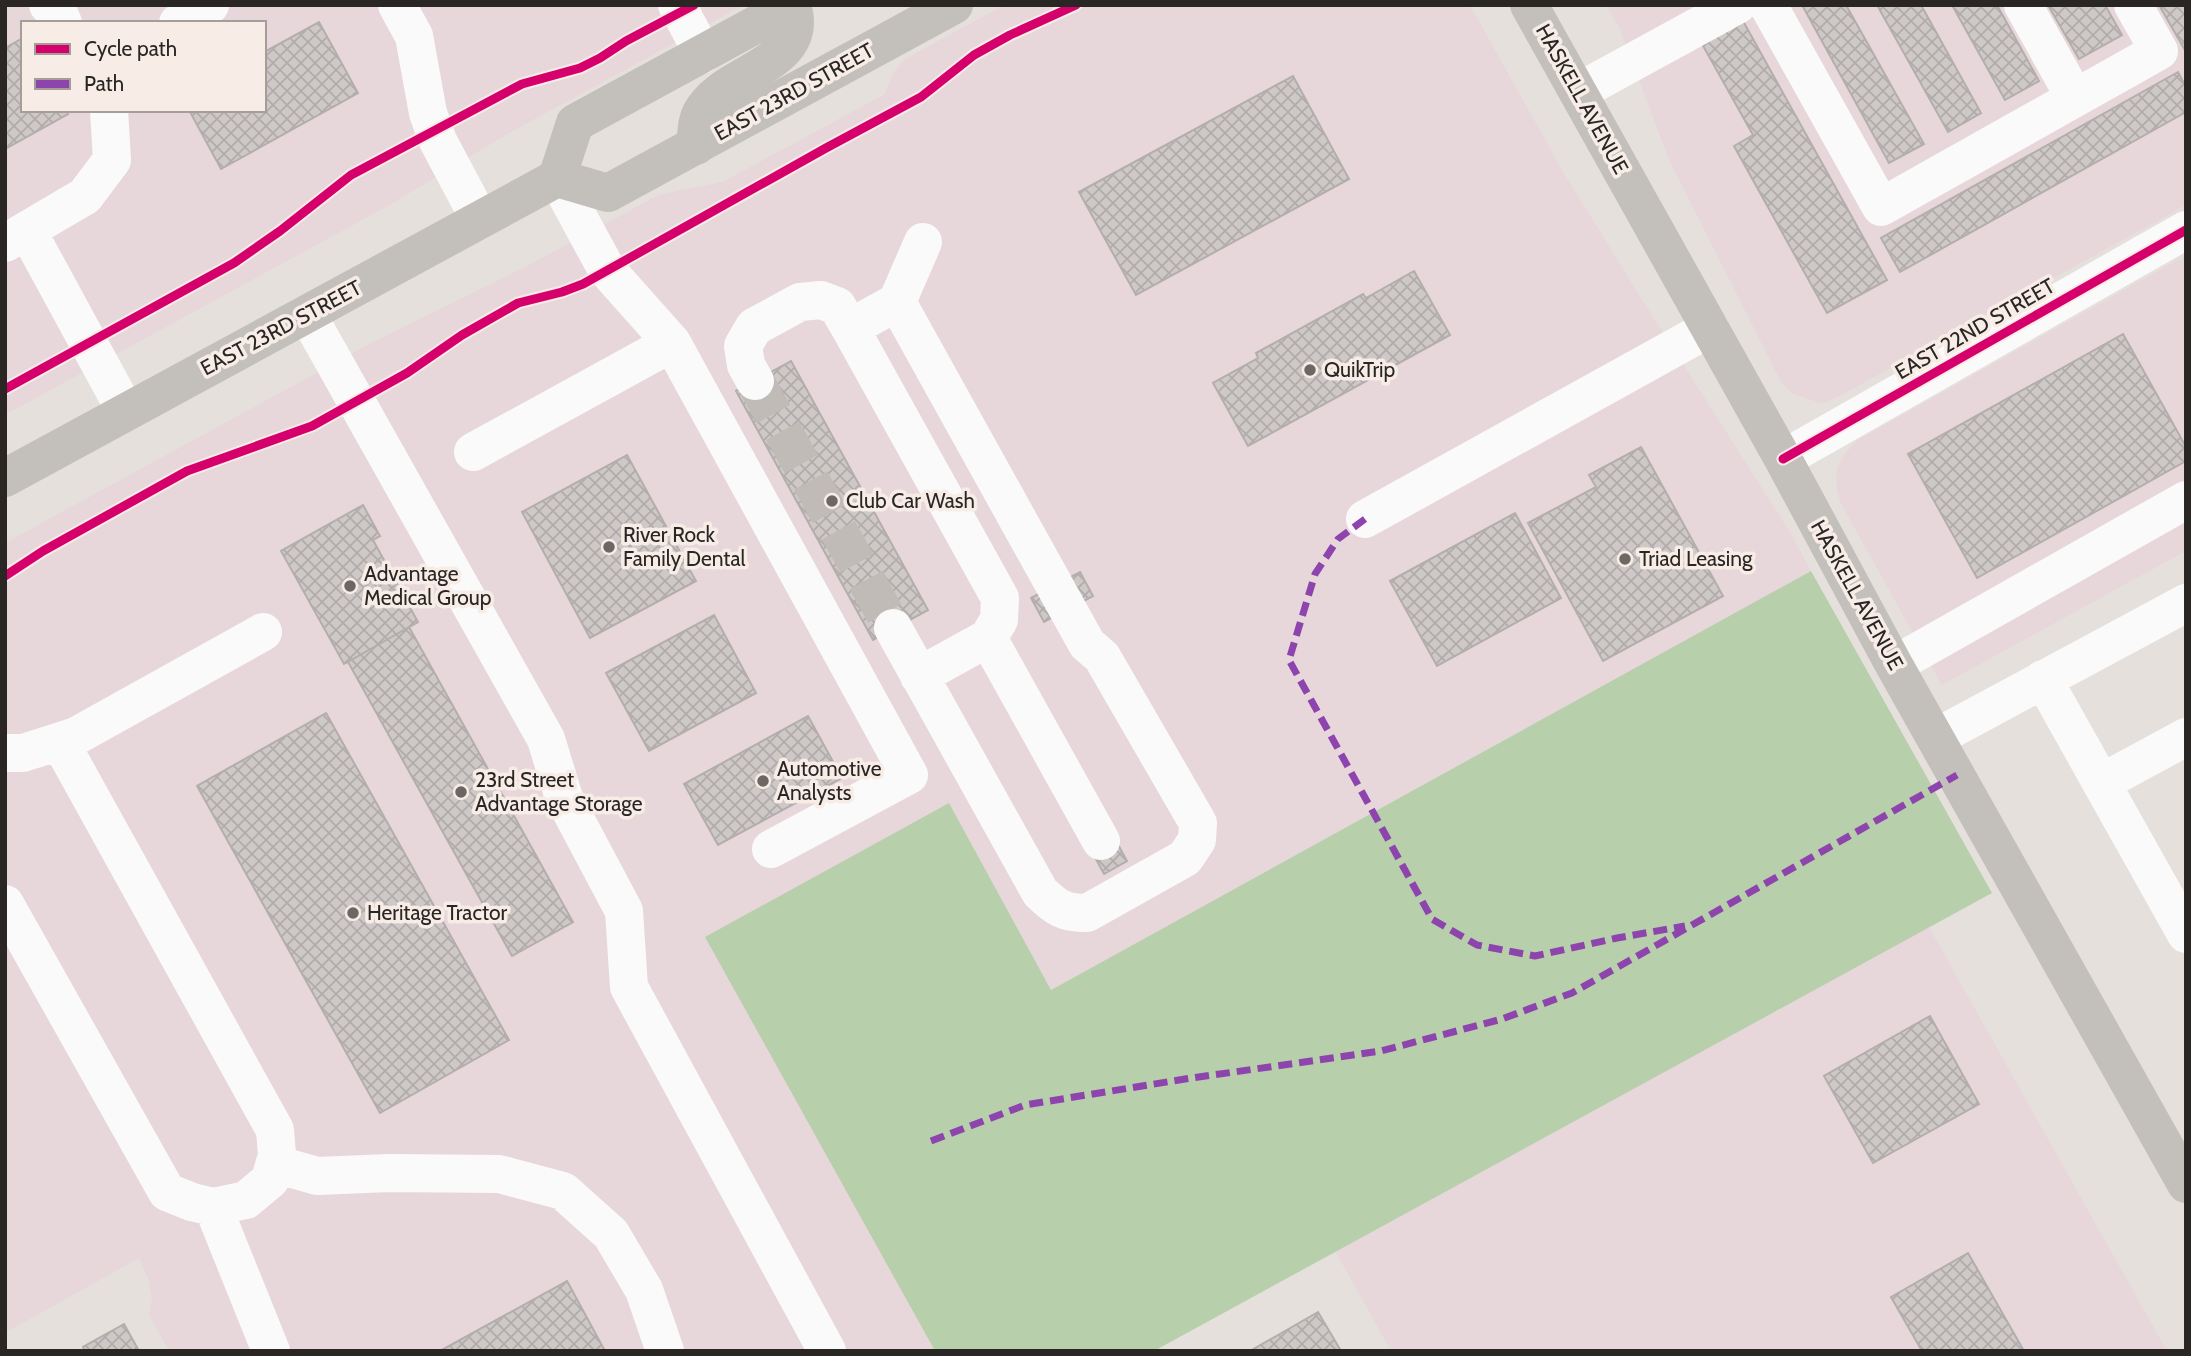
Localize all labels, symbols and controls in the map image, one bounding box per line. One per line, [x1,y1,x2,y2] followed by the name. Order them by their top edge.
[1531,20,1634,178] street label: HASKELL AVENUE
[21,21,266,112] legend
[84,36,177,61] text: Cycle path
[710,37,878,146] street label: EAST 23RD STREET
[84,71,124,96] text: Path
[1891,273,2059,384] street label: EAST 22ND STREET
[196,275,365,380] street label: EAST 23RD STREET
[1324,357,1395,382] place label: QuikTrip
[1302,362,1318,378] marker: QuikTrip
[846,488,975,513] place label: Club Car Wash
[824,493,840,509] marker: Club Car Wash
[1806,516,1909,674] street label: HASKELL AVENUE
[623,522,745,571] place label: River Rock Family Dental
[601,539,617,555] marker: River Rock Family Dental
[1639,546,1753,571] place label: Triad Leasing
[1617,551,1633,567] marker: Triad Leasing
[364,561,492,610] place label: Advantage Medical Group
[342,578,358,594] marker: Advantage Medical Group
[777,756,882,805] place label: Automotive Analysts
[475,767,643,816] place label: 23rd Street Advantage Storage
[755,773,771,789] marker: Automotive Analysts
[453,784,469,800] marker: 23rd Street Advantage Storage
[367,900,507,925] place label: Heritage Tractor
[345,905,361,921] marker: Heritage Tractor

